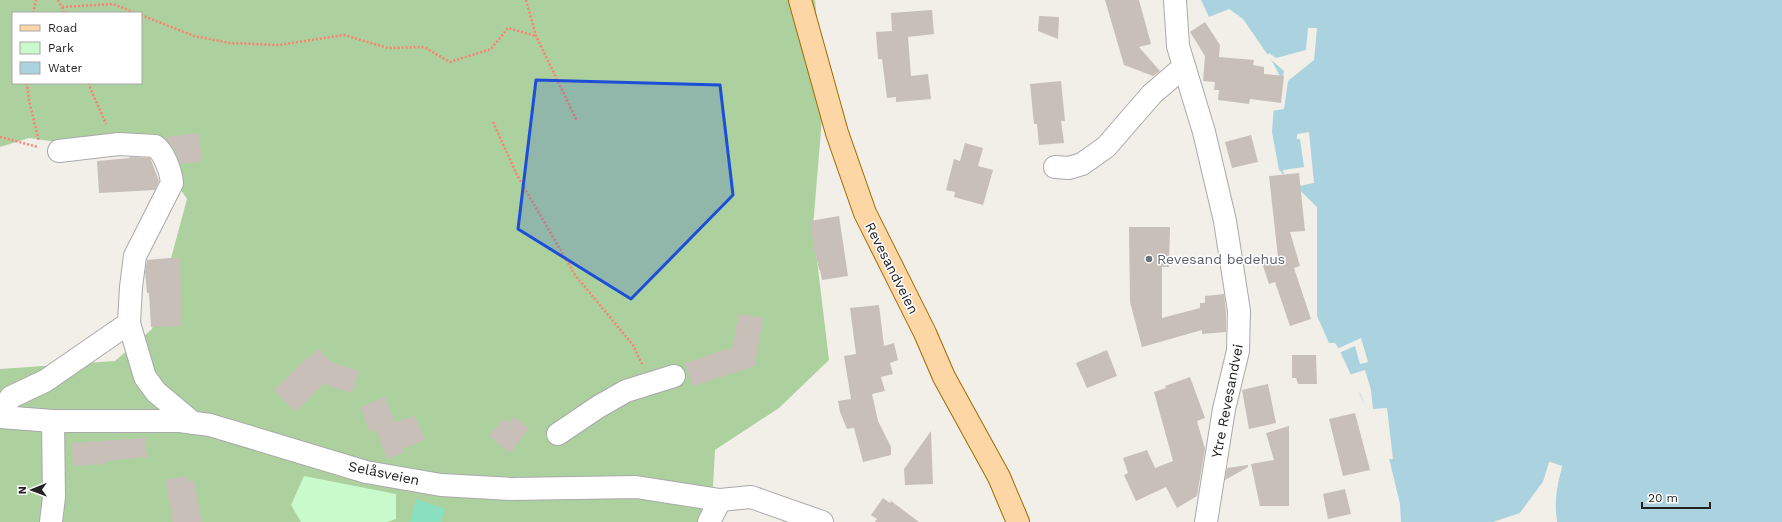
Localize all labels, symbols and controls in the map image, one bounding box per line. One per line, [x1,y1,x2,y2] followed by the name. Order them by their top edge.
[12,12,142,84] legend
[48,21,77,35] text: Road
[48,41,74,55] text: Park
[48,61,83,75] text: Water
[862,219,922,317] street label: Revesandveien
[1157,251,1285,267] place label: Revesand bedehus
[1144,254,1154,264] marker: Revesand bedehus
[1208,343,1246,459] street label: Ytre Revesandvei
[347,458,421,488] street label: Selåsveien
[12,470,52,510] north arrow
[1642,484,1710,510] scale bar
[16,486,29,494] text: N
[1648,491,1678,505] text: 20 m

